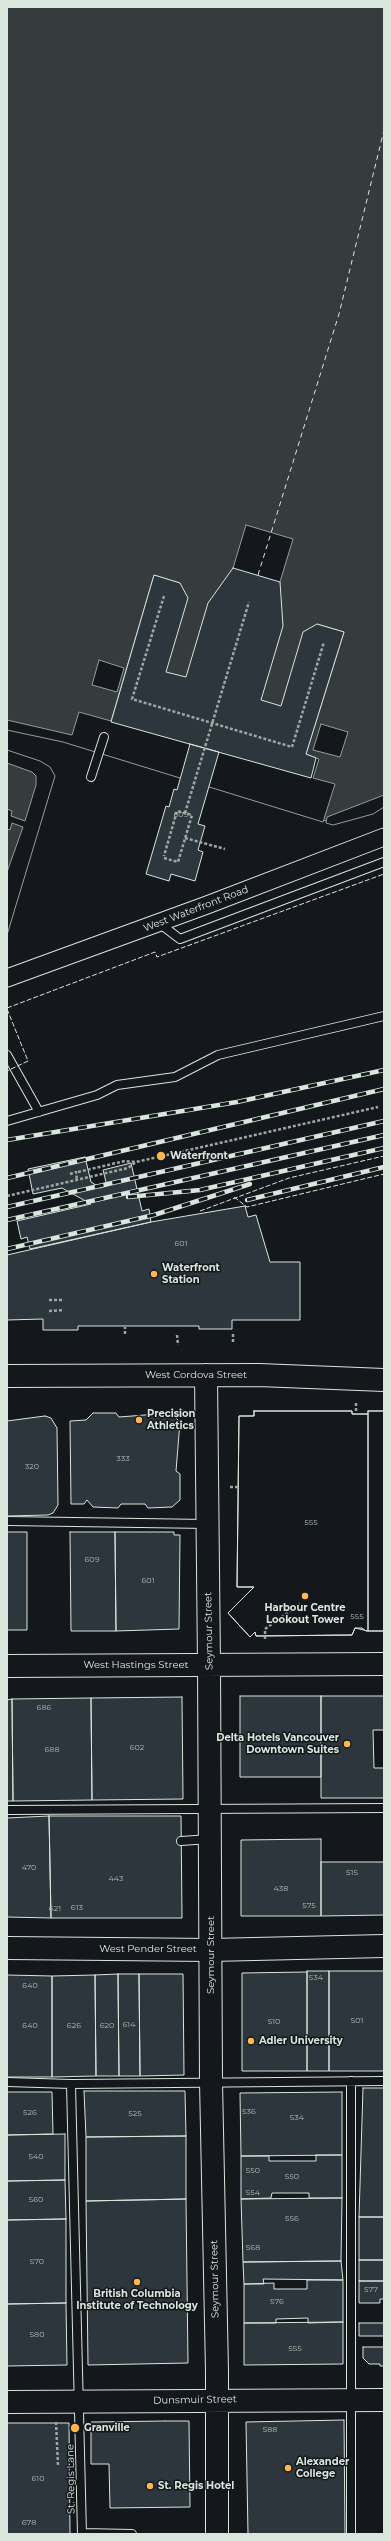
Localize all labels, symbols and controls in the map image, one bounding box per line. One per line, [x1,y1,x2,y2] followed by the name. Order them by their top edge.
[173,810,189,820] house number: 609
[142,883,250,935] street label: West Waterfront Road
[155,1150,167,1162] marker: Waterfront
[170,1150,228,1162] place label: Waterfront
[174,1239,188,1249] house number: 601
[162,1262,220,1286] place label: Waterfront Station
[149,1269,159,1279] marker: Waterfront Station
[145,1369,247,1381] street label: West Cordova Street
[147,1408,195,1432] place label: Precision Athletics
[134,1415,144,1425] marker: Precision Athletics
[116,1454,130,1464] house number: 333
[25,1462,39,1472] house number: 320
[304,1518,318,1528] house number: 555
[84,1555,100,1565] house number: 609
[141,1576,155,1586] house number: 601
[300,1591,310,1601] marker: Harbour Centre Lookout Tower
[202,1592,216,1670] street label: Seymour Street
[264,1602,346,1626] place label: Harbour Centre Lookout Tower
[350,1612,364,1622] house number: 555
[83,1659,189,1671] street label: West Hastings Street
[37,1703,51,1713] house number: 686
[216,1732,339,1756] place label: Delta Hotels Vancouver Downtown Suites
[342,1739,352,1749] marker: Delta Hotels Vancouver Downtown Suites
[130,1743,144,1753] house number: 602
[44,1745,60,1755] house number: 688
[22,1863,36,1873] house number: 470
[346,1868,358,1878] house number: 515
[109,1874,123,1884] house number: 443
[274,1884,288,1894] house number: 438
[302,1901,316,1911] house number: 575
[71,1903,83,1913] house number: 613
[49,1904,61,1914] house number: 621
[205,1916,217,1994] street label: Seymour Street
[99,1943,197,1955] street label: West Pender Street
[309,1973,323,1983] house number: 534
[22,1981,38,1991] house number: 640
[351,2016,363,2026] house number: 501
[268,2017,280,2027] house number: 510
[122,2020,136,2030] house number: 614
[22,2021,38,2031] house number: 640
[67,2021,81,2031] house number: 626
[100,2021,114,2031] house number: 620
[259,2035,343,2047] place label: Adler University
[246,2036,256,2046] marker: Adler University
[242,2107,256,2117] house number: 536
[23,2108,37,2118] house number: 526
[128,2109,142,2119] house number: 525
[290,2113,304,2123] house number: 534
[28,2152,44,2162] house number: 540
[246,2166,260,2176] house number: 550
[285,2172,299,2182] house number: 550
[246,2188,260,2198] house number: 554
[29,2195,43,2205] house number: 560
[285,2214,299,2224] house number: 556
[208,2240,222,2318] street label: Seymour Street
[246,2243,260,2253] house number: 568
[30,2257,44,2267] house number: 570
[132,2277,142,2287] marker: British Columbia Institute of Technology
[364,2285,378,2295] house number: 577
[76,2288,198,2312] place label: British Columbia Institute of Technology
[270,2297,284,2307] house number: 576
[30,2330,44,2340] house number: 580
[288,2344,302,2354] house number: 555
[153,2393,237,2407] street label: Dunsmuir Street
[69,2422,81,2434] marker: Granville
[84,2422,130,2434] place label: Granville
[263,2425,277,2435] house number: 588
[64,2444,78,2514] street label: St. Regis Lane
[296,2456,349,2480] place label: Alexander College
[283,2463,293,2473] marker: Alexander College
[31,2474,45,2484] house number: 610
[158,2480,234,2492] place label: St. Regis Hotel
[145,2481,155,2491] marker: St. Regis Hotel
[22,2518,36,2528] house number: 678

